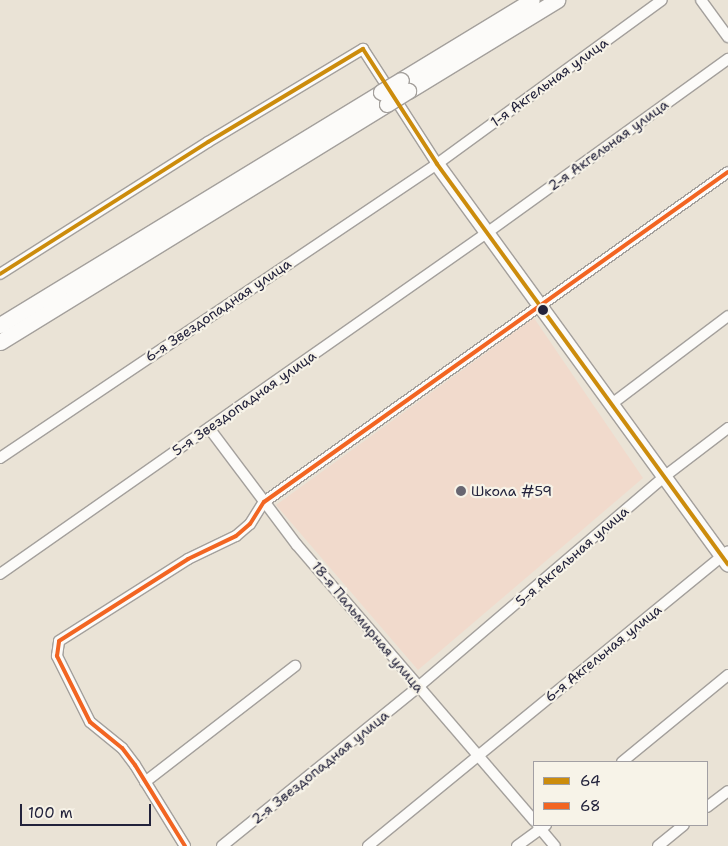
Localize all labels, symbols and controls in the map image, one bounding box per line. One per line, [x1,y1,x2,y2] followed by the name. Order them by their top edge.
[487,34,611,130] street label: 1-я Акгельная улица
[545,96,671,194] street label: 2-я Акгельная улица
[142,255,294,365] street label: 6-я Звездопадная улица
[538,305,548,315] unlabelled marker
[169,347,319,459] street label: 5-я Звездопадная улица
[471,483,552,499] place label: Школа #59
[455,485,467,497] marker: Школа #59
[512,502,632,610] street label: 5-я Акгельная улица
[308,558,428,696] street label: 18-я Пальмирная улица
[541,601,665,705] street label: 6-я Акгельная улица
[248,706,392,828] street label: 2-я Звездопадная улица
[533,761,708,826] legend
[580,771,600,791] text: 64
[22,794,154,826] scale bar
[580,796,600,816] text: 68
[28,803,73,823] text: 100 m

